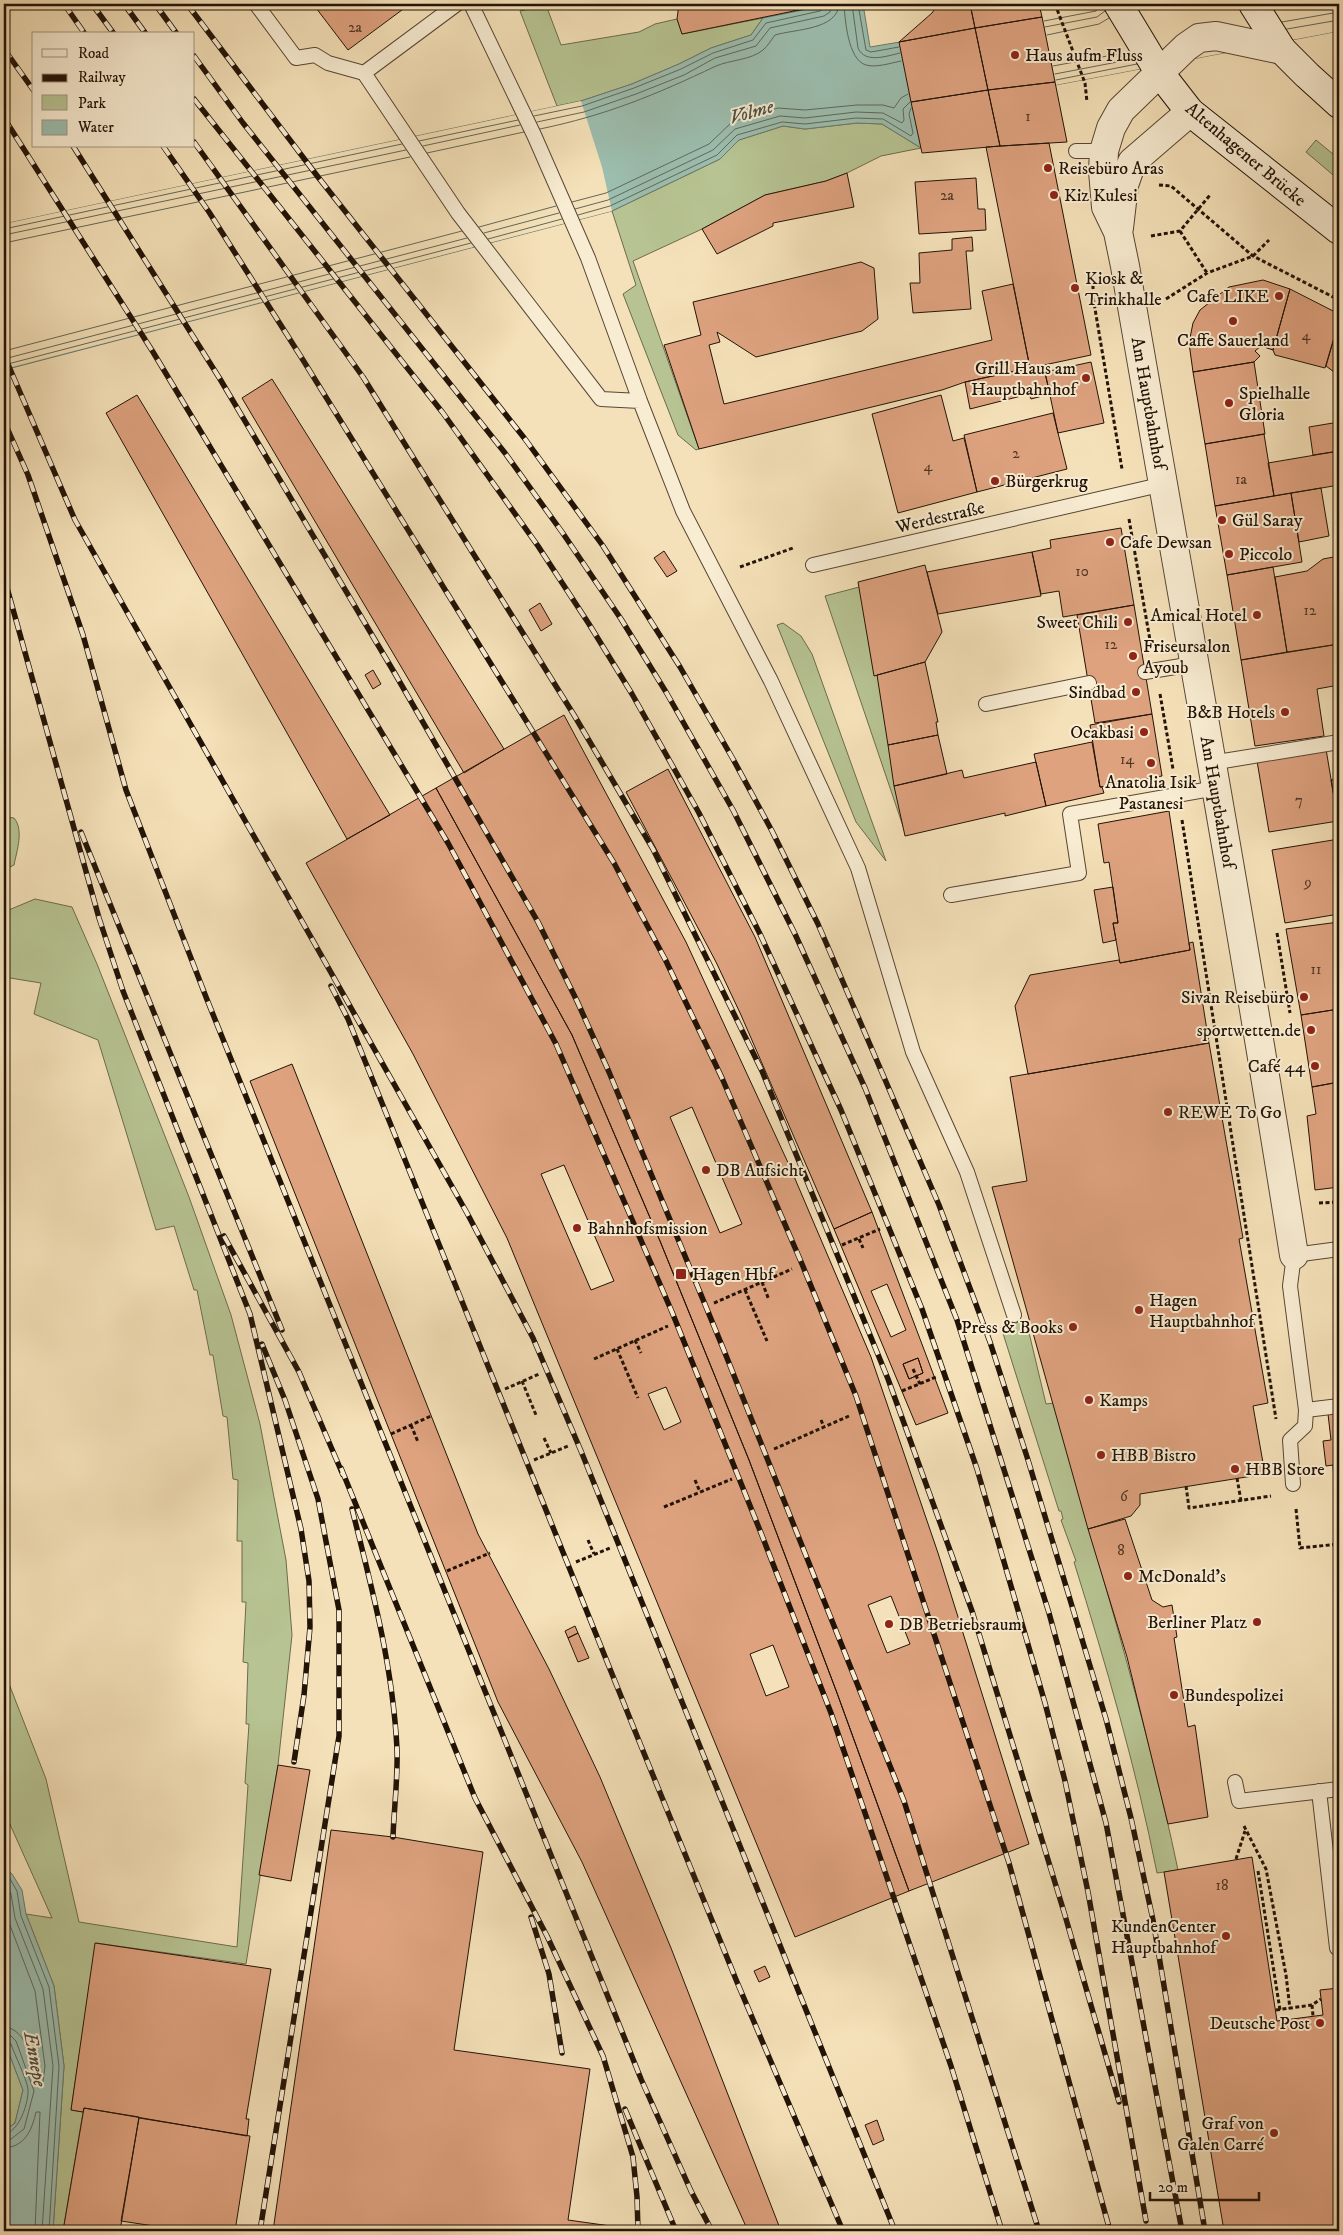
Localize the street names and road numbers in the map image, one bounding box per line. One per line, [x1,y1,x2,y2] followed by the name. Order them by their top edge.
[1181,98,1310,212] street label: Altenhagener Brücke
[1126,335,1171,474] street label: Am Hauptbahnhof
[893,497,987,539] street label: Werdestraße
[1195,734,1240,873] street label: Am Hauptbahnhof

